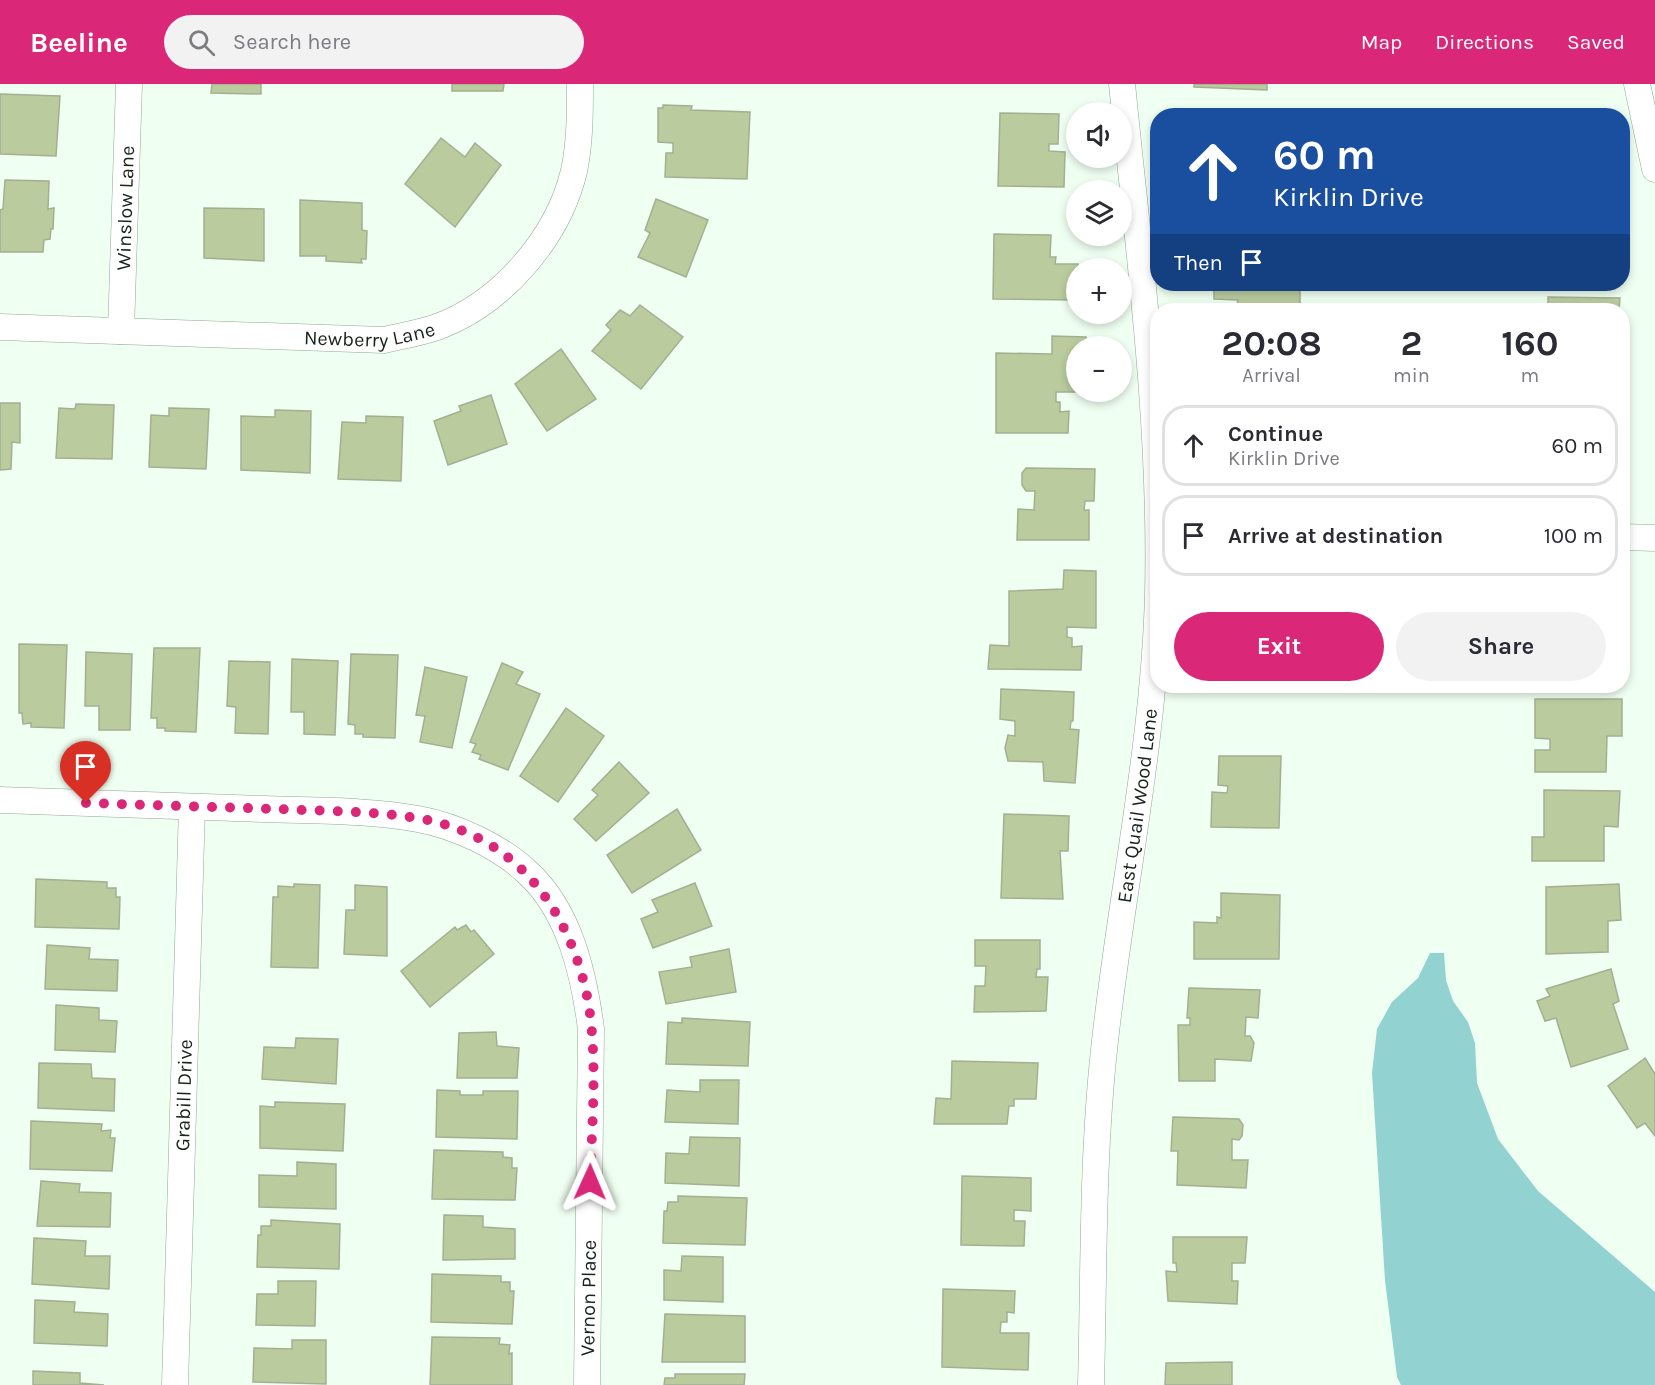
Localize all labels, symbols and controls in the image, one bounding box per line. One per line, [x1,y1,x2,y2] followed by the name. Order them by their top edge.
[164,15,584,69] search box
[30,26,128,59] text: Beeline
[185,26,218,59] icon: search
[233,29,351,55] text: Search here
[1361,30,1402,54] text: Map
[1435,30,1534,54] text: Directions
[1567,30,1625,54] text: Saved
[1066,102,1132,402] map controls
[1066,102,1132,168] button: sound
[1273,130,1376,180] text: 60 m
[1174,132,1252,210] icon: ahead
[112,145,139,271] street label: Winslow Lane
[1066,180,1132,246] button: layers
[1273,181,1424,213] text: Kirklin Drive
[1235,246,1268,279] icon: arrive
[1174,250,1223,276] text: Then
[1066,258,1132,324] button: +
[303,317,438,352] street label: Newberry Lane
[1221,322,1322,364] text: 20:08
[1401,322,1422,364] text: 2
[1501,322,1559,364] text: 160
[1066,336,1132,402] button: −
[1242,364,1301,387] text: Arrival
[1393,364,1430,387] text: min
[1521,364,1539,387] text: m
[1228,421,1323,447] text: Continue
[1177,429,1210,462] icon: ahead
[1552,433,1603,459] text: 60 m
[1228,447,1340,470] text: Kirklin Drive
[1177,519,1210,552] icon: arrive
[1228,523,1443,549] text: Arrive at destination
[1544,523,1603,549] text: 100 m
[1174,612,1384,681] button: Exit
[1396,612,1606,681] button: Share
[1113,707,1162,904] street label: East Quail Wood Lane
[60,741,111,803] pin
[69,750,102,783] icon: arrive
[171,1039,197,1151] street label: Grabill Drive
[558,1150,622,1214] position arrow
[576,1240,601,1356] street label: Vernon Place

